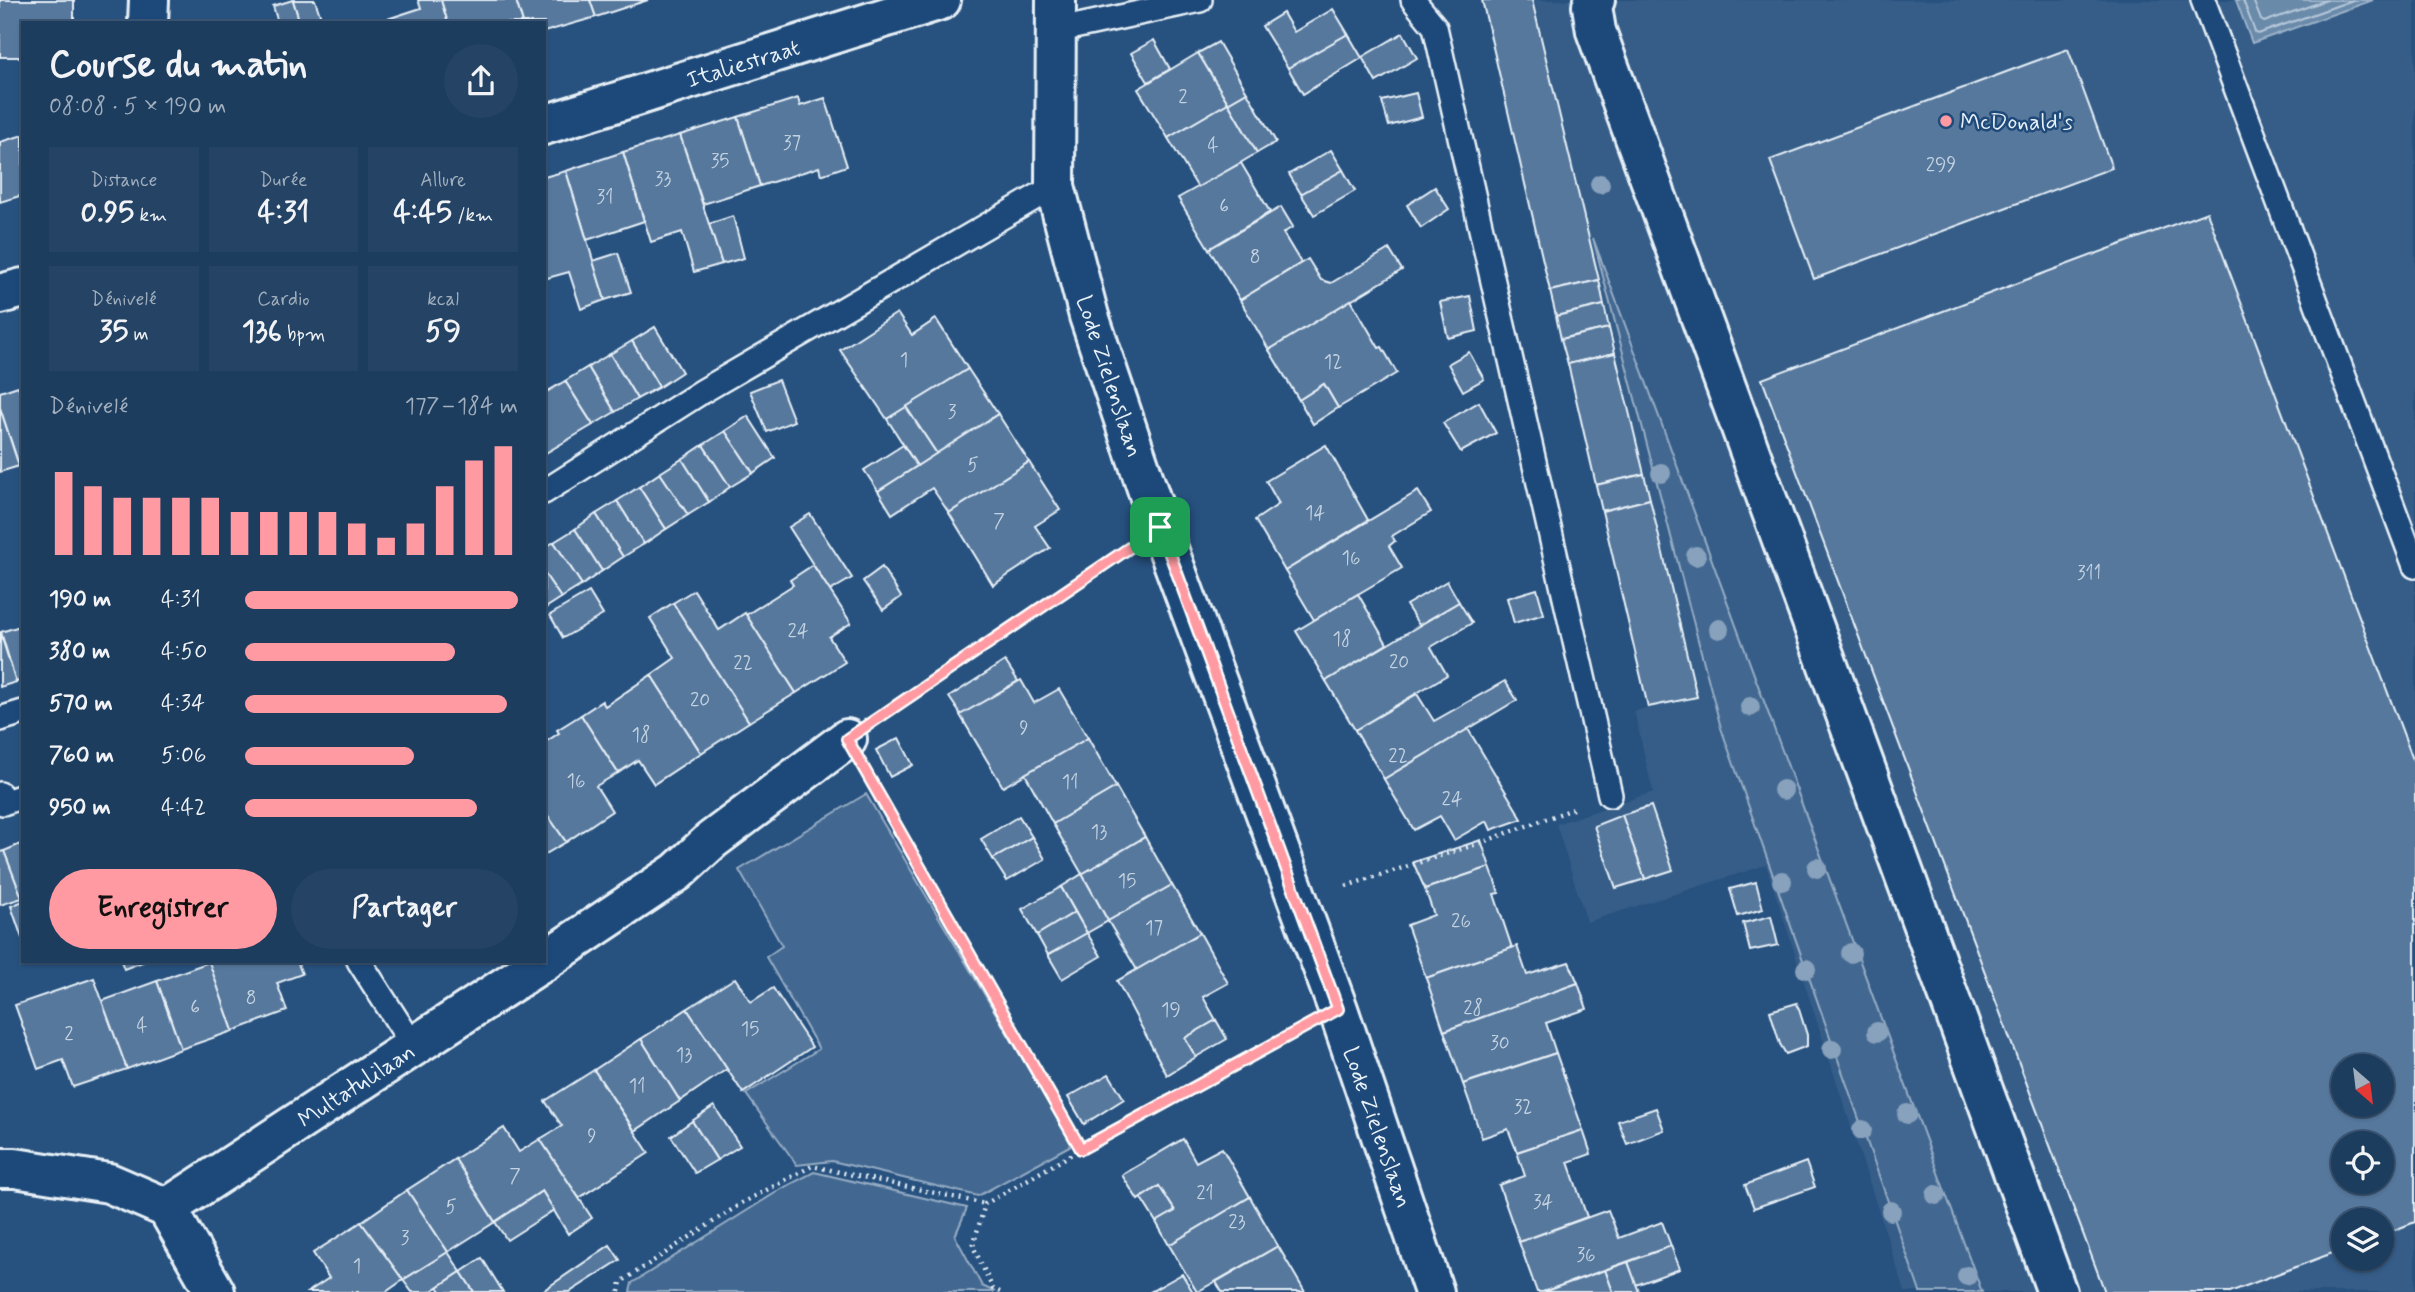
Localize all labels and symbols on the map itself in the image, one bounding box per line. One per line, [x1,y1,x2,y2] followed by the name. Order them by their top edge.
[683,33,804,96] street label: Italiestraat
[1178,85,1188,110] house number: 2
[1960,108,2073,138] place label: McDonald's
[1938,113,1954,129] marker: McDonald's
[783,131,801,156] house number: 37
[1207,134,1219,159] house number: 4
[711,149,729,174] house number: 35
[1926,153,1956,178] house number: 299
[655,167,671,192] house number: 33
[597,185,613,210] house number: 31
[1219,194,1229,219] house number: 6
[1250,245,1260,270] house number: 8
[1068,292,1148,461] street label: Lode Zielenslaan
[900,348,908,373] house number: 1
[1324,350,1342,375] house number: 12
[948,400,957,425] house number: 3
[967,453,979,478] house number: 5
[1130,497,1190,557] pin
[1305,501,1325,526] house number: 14
[993,509,1005,534] house number: 7
[1341,546,1361,571] house number: 16
[2077,561,2101,586] house number: 311
[788,619,808,644] house number: 24
[1333,627,1351,652] house number: 18
[1389,650,1409,675] house number: 20
[733,651,753,676] house number: 22
[690,688,710,713] house number: 20
[1019,716,1029,741] house number: 9
[632,723,650,748] house number: 18
[1388,744,1408,769] house number: 22
[566,769,586,794] house number: 16
[1062,770,1078,795] house number: 11
[1442,787,1462,812] house number: 24
[1091,820,1107,845] house number: 13
[1118,869,1136,894] house number: 15
[1451,909,1471,934] house number: 26
[1145,916,1163,941] house number: 17
[246,986,256,1011] house number: 8
[190,995,200,1020] house number: 6
[1463,996,1483,1021] house number: 28
[1161,998,1181,1023] house number: 19
[136,1014,148,1039] house number: 4
[741,1017,759,1042] house number: 15
[64,1022,74,1047] house number: 2
[1490,1031,1510,1056] house number: 30
[293,1038,421,1136] street label: Multatulilaan
[676,1043,692,1068] house number: 13
[1335,1043,1418,1212] street label: Lode Zielenslaan
[2331,1054,2394,1116] north arrow
[629,1074,645,1099] house number: 11
[1514,1095,1532,1120] house number: 32
[587,1124,597,1149] house number: 9
[509,1164,521,1189] house number: 7
[1196,1181,1214,1206] house number: 21
[1533,1190,1553,1215] house number: 34
[445,1195,457,1220] house number: 5
[1228,1210,1246,1235] house number: 23
[401,1226,410,1251] house number: 3
[1576,1243,1596,1268] house number: 36
[353,1254,361,1279] house number: 1

